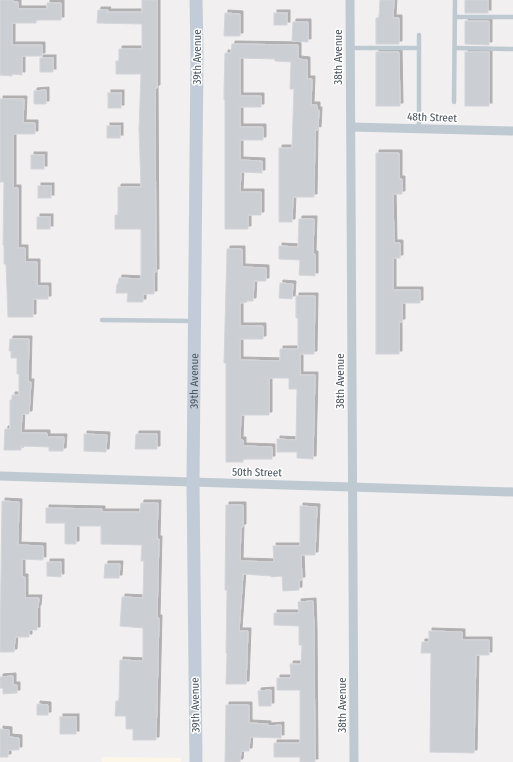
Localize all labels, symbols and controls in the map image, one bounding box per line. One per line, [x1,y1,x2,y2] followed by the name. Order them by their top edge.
[191,29,204,85] street label: 39th Avenue
[332,29,345,85] street label: 38th Avenue
[407,110,458,125] street label: 48th Street
[188,353,201,409] street label: 39th Avenue
[334,353,347,409] street label: 38th Avenue
[232,466,282,479] street label: 50th Street
[189,677,202,733] street label: 39th Avenue
[336,677,349,733] street label: 38th Avenue

